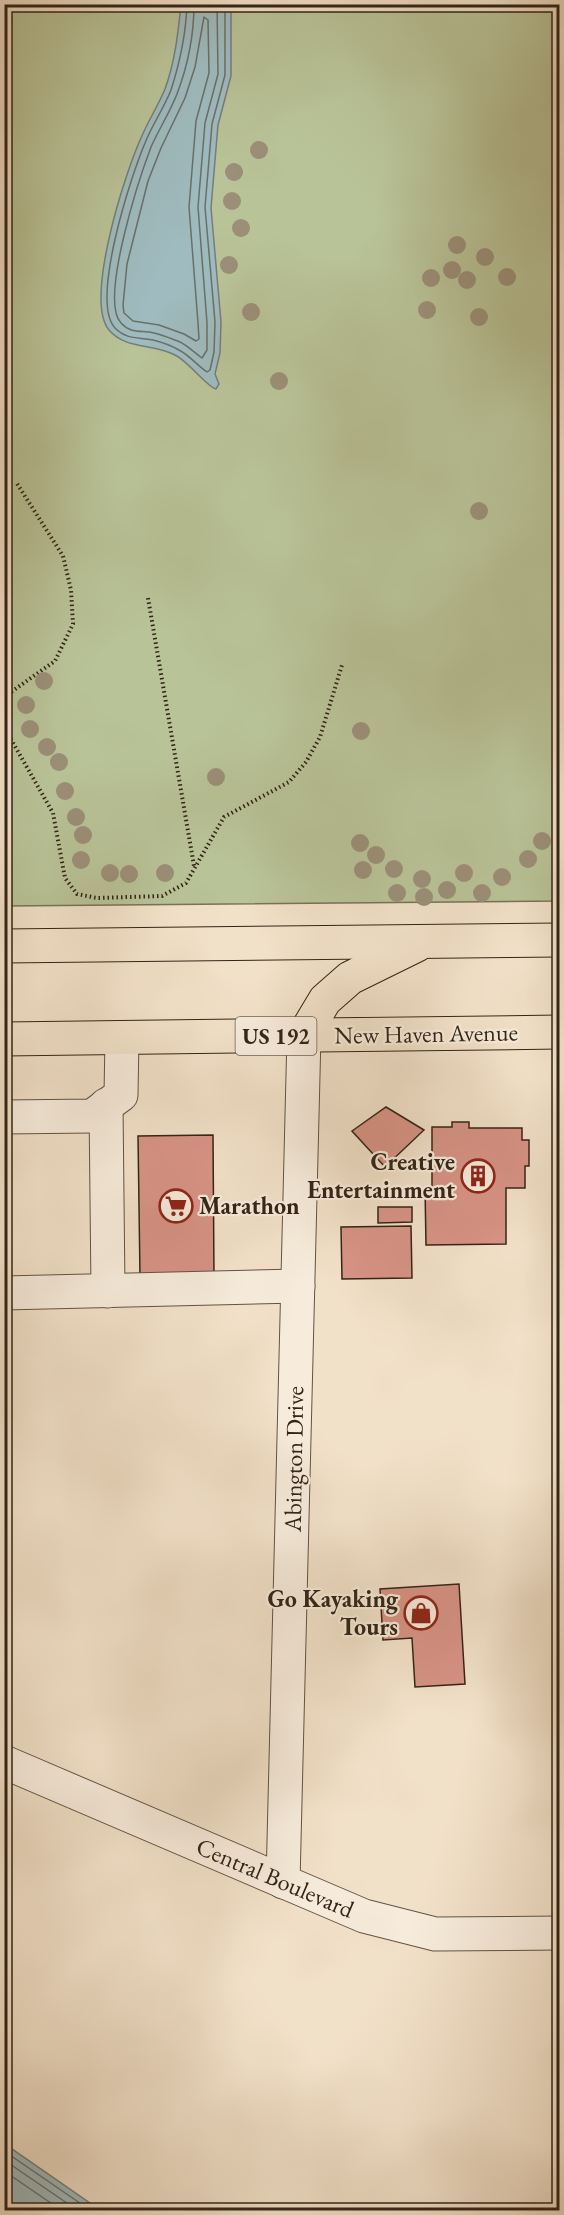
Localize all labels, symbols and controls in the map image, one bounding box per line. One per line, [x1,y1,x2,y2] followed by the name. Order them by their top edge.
[334,1016,518,1051] street label: New Haven Avenue
[236,1017,316,1055] road number: US 192
[307,1146,455,1205] place label: Creative Entertainment
[460,1158,496,1194] building icon: Creative Entertainment
[158,1188,194,1224] supermarket icon: Marathon
[199,1190,300,1221] place label: Marathon
[277,1386,310,1533] street label: Abington Drive
[268,1583,399,1642] place label: Go Kayaking Tours
[403,1595,439,1631] shop icon: Go Kayaking Tours
[192,1830,360,1925] street label: Central Boulevard

